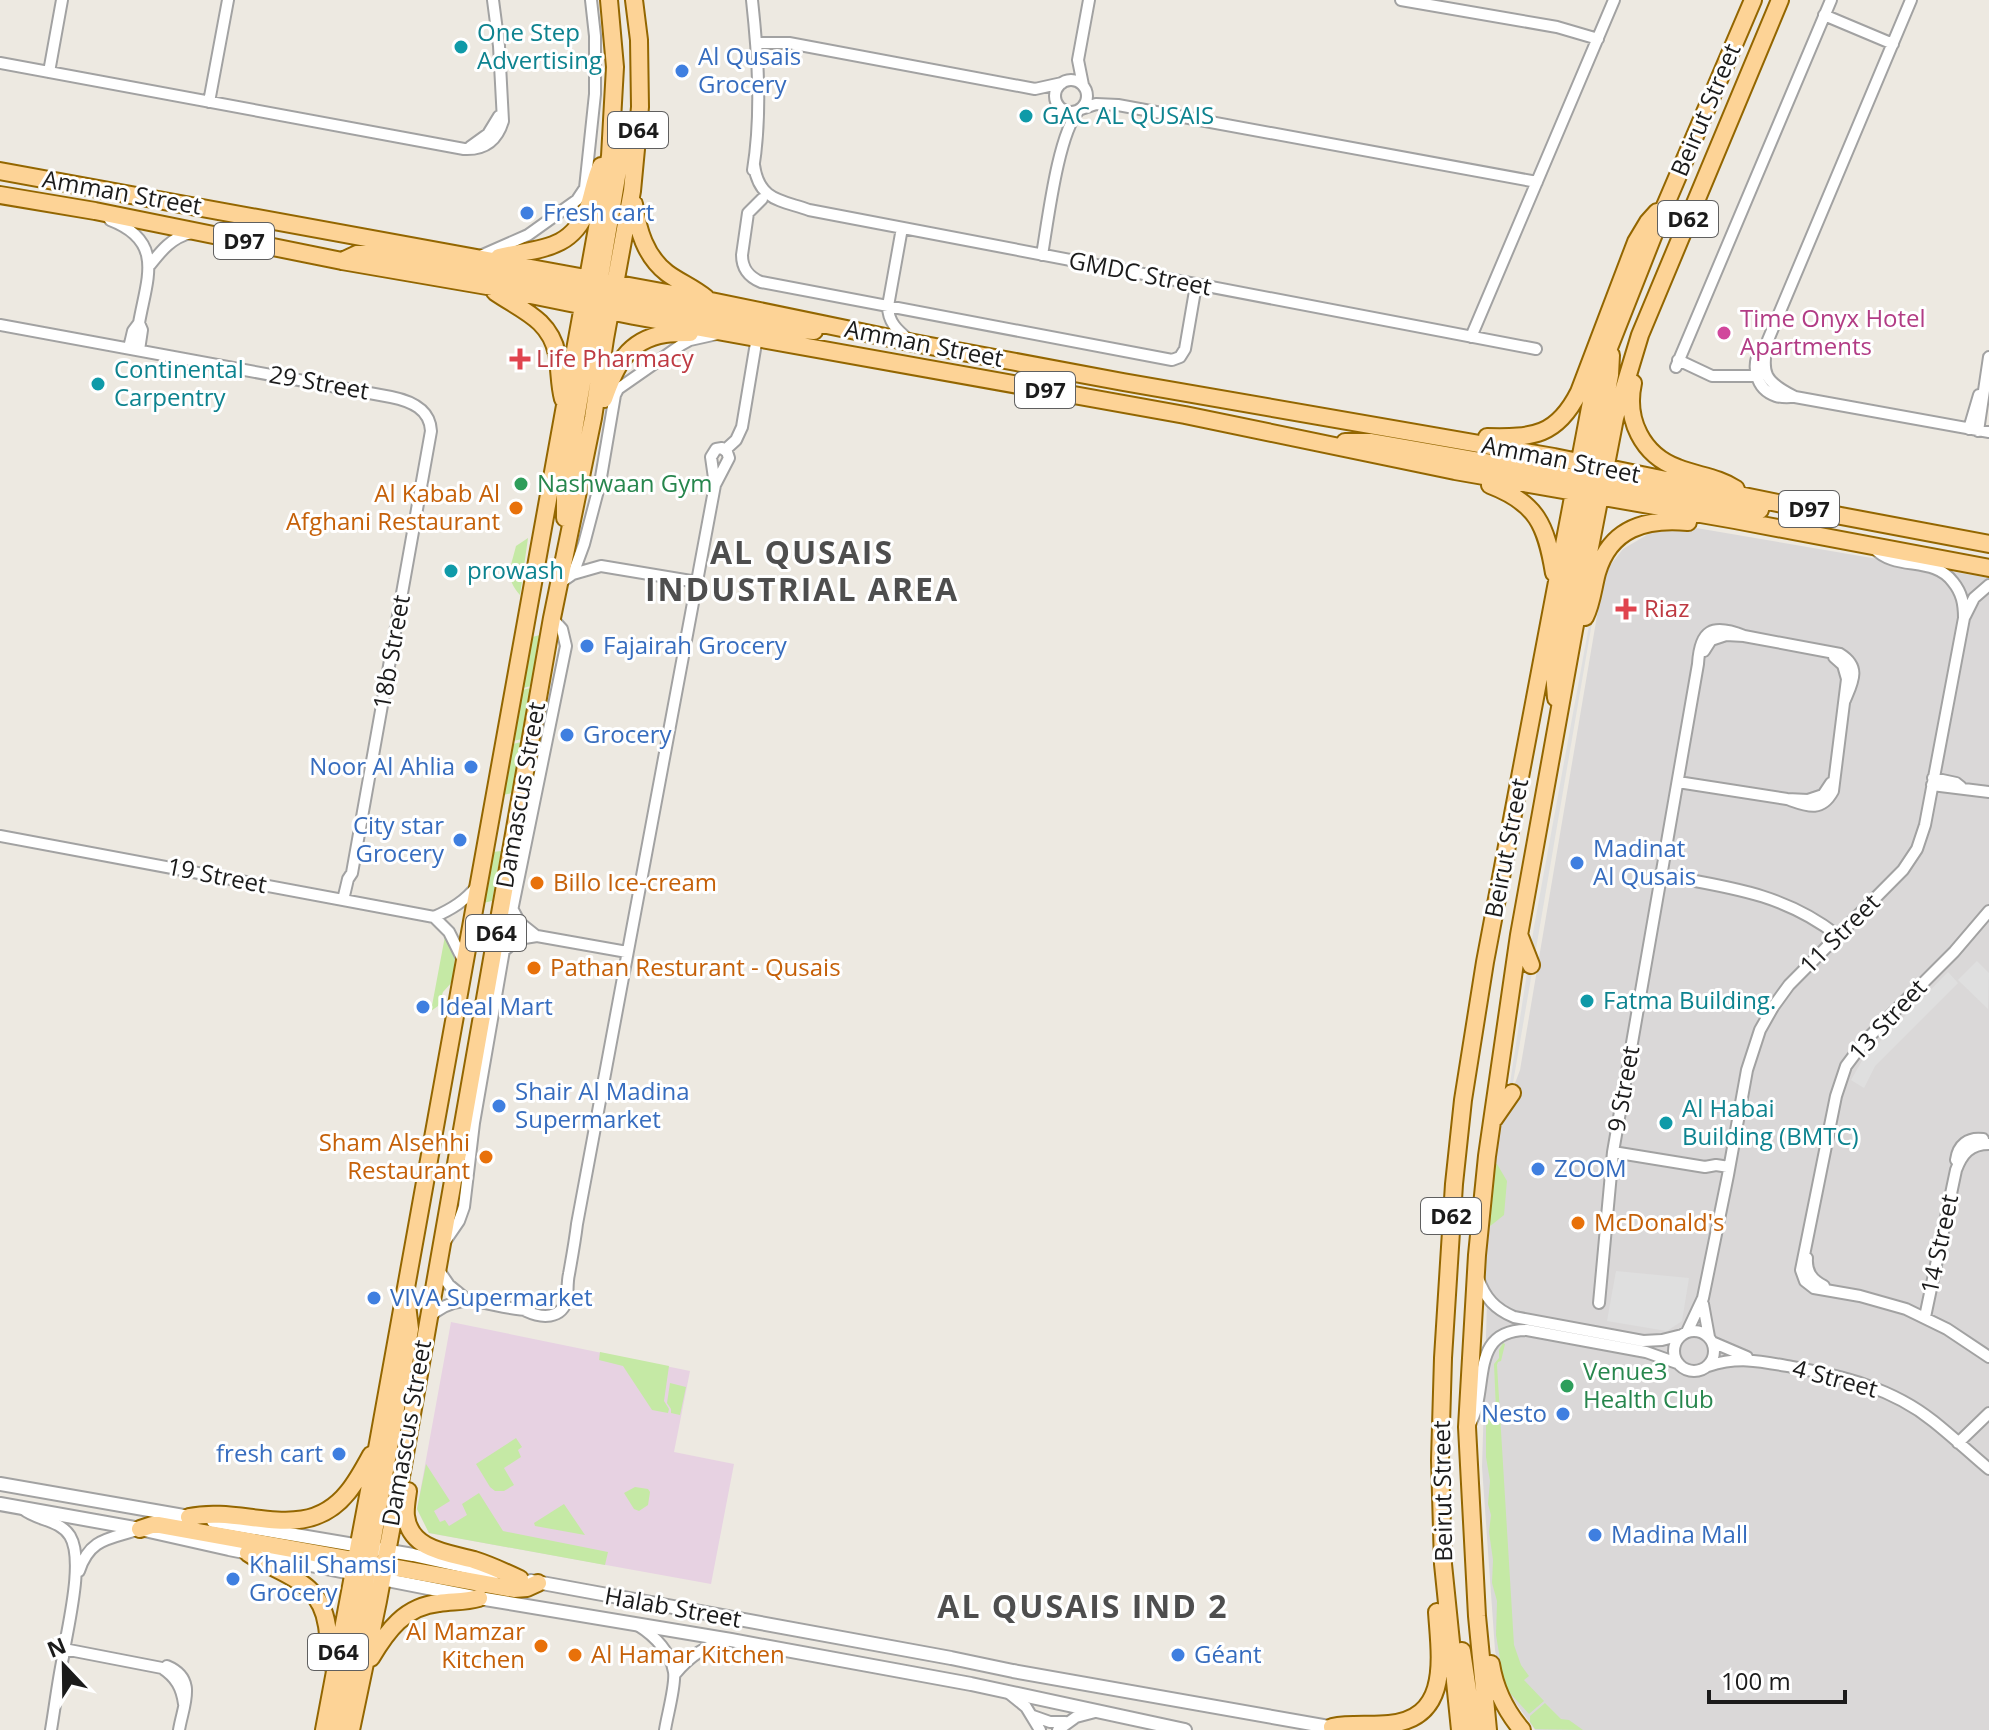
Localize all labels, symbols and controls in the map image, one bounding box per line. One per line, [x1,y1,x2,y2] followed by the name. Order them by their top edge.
[477,15,602,76] place label: One Step Advertising
[452,38,470,56] marker: One Step Advertising
[1662,38,1747,181] street label: Beirut Street
[698,39,801,100] place label: Al Qusais Grocery
[673,62,691,80] marker: Al Qusais Grocery
[1042,98,1214,131] place label: GAC AL QUSAIS
[1017,107,1035,125] marker: GAC AL QUSAIS
[608,112,668,148] road number: D64
[40,161,204,222] street label: Amman Street
[543,195,654,228] place label: Fresh cart
[1658,201,1718,237] road number: D62
[518,204,536,222] marker: Fresh cart
[214,223,274,259] road number: D97
[1066,243,1215,303] street label: GMDC Street
[1740,301,1926,362] place label: Time Onyx Hotel Apartments
[842,311,1006,374] street label: Amman Street
[1715,324,1733,342] marker: Time Onyx Hotel Apartments
[536,341,695,374] place label: Life Pharmacy
[511,350,529,368] marker: Life Pharmacy
[114,352,244,413] place label: Continental Carpentry
[267,357,372,407] street label: 29 Street
[1015,372,1075,408] road number: D97
[89,375,107,393] marker: Continental Carpentry
[1479,427,1643,490] street label: Amman Street
[537,466,712,499] place label: Nashwaan Gym
[512,475,530,493] marker: Nashwaan Gym
[286,476,500,537] place label: Al Kabab Al Afghani Restaurant
[1779,491,1839,527] road number: D97
[507,499,525,517] marker: Al Kabab Al Afghani Restaurant
[645,530,959,610] district label: AL QUSAIS INDUSTRIAL AREA
[467,553,564,586] place label: prowash
[442,562,460,580] marker: prowash
[1644,591,1689,624] place label: Riaz
[364,592,417,711] street label: 18b Street
[1615,598,1637,620] marker: Riaz
[603,628,788,661] place label: Fajairah Grocery
[578,637,596,655] marker: Fajairah Grocery
[487,699,552,891] street label: Damascus Street
[583,717,672,750] place label: Grocery
[558,726,576,744] marker: Grocery
[309,749,455,782] place label: Noor Al Ahlia
[462,758,480,776] marker: Noor Al Ahlia
[1476,775,1535,920] street label: Beirut Street
[353,808,445,869] place label: City star Grocery
[451,831,469,849] marker: City star Grocery
[1593,831,1696,892] place label: Madinat Al Qusais
[165,849,270,900] street label: 19 Street
[1568,854,1586,872] marker: Madinat Al Qusais
[553,865,717,898] place label: Billo Ice-cream
[528,874,546,892] marker: Billo Ice-cream
[1792,886,1886,980] street label: 11 Street
[466,915,526,951] road number: D64
[550,950,841,983] place label: Pathan Resturant - Qusais
[525,959,543,977] marker: Pathan Resturant - Qusais
[1840,971,1933,1067] street label: 13 Street
[1603,983,1776,1016] place label: Fatma Building.
[439,989,553,1022] place label: Ideal Mart
[1578,992,1596,1010] marker: Fatma Building.
[414,998,432,1016] marker: Ideal Mart
[1599,1043,1646,1134] street label: 9 Street
[515,1074,690,1135] place label: Shair Al Madina Supermarket
[1682,1091,1859,1152] place label: Al Habai Building (BMTC)
[490,1097,508,1115] marker: Shair Al Madina Supermarket
[1657,1114,1675,1132] marker: Al Habai Building (BMTC)
[319,1125,470,1186] place label: Sham Alsehhi Restaurant
[477,1148,495,1166] marker: Sham Alsehhi Restaurant
[1554,1151,1627,1184] place label: ZOOM
[1529,1160,1547,1178] marker: ZOOM
[1912,1191,1965,1296] street label: 14 Street
[1421,1198,1481,1234] road number: D62
[1594,1205,1724,1238] place label: McDonald's
[1569,1214,1587,1232] marker: McDonald's
[390,1280,593,1313] place label: VIVA Supermarket
[365,1289,383,1307] marker: VIVA Supermarket
[373,1337,438,1529] street label: Damascus Street
[1789,1350,1882,1405] street label: 4 Street
[1583,1354,1714,1415] place label: Venue3 Health Club
[1558,1377,1576,1395] marker: Venue3 Health Club
[1481,1396,1547,1429] place label: Nesto
[1554,1405,1572,1423] marker: Nesto
[1424,1420,1459,1562] street label: Beirut Street
[216,1436,323,1469] place label: fresh cart
[330,1445,348,1463] marker: fresh cart
[1611,1517,1748,1550] place label: Madina Mall
[1586,1526,1604,1544] marker: Madina Mall
[249,1547,397,1608] place label: Khalil Shamsi Grocery
[224,1570,242,1588] marker: Khalil Shamsi Grocery
[602,1578,744,1635] street label: Halab Street
[937,1584,1229,1627] district label: AL QUSAIS IND 2
[406,1614,525,1675] place label: Al Mamzar Kitchen
[24,1626,104,1706] north arrow
[42,1629,70,1664] text: N
[308,1634,368,1670] road number: D64
[532,1637,550,1655] marker: Al Mamzar Kitchen
[591,1637,785,1670] place label: Al Hamar Kitchen
[1194,1637,1262,1670] place label: Géant
[566,1646,584,1664] marker: Al Hamar Kitchen
[1169,1646,1187,1664] marker: Géant
[1709,1654,1845,1704] scale bar
[1721,1664,1791,1697] text: 100 m

